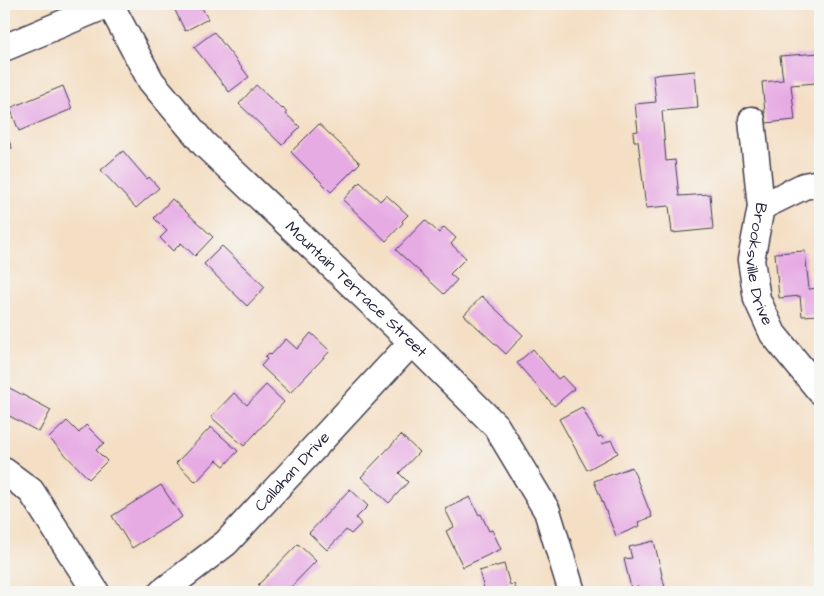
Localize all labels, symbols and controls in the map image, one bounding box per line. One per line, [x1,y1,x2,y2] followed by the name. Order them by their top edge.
[740,201,779,329] street label: Brooksville Drive
[280,216,433,363] street label: Mountain Terrace Street
[250,426,335,516] street label: Callahan Drive

